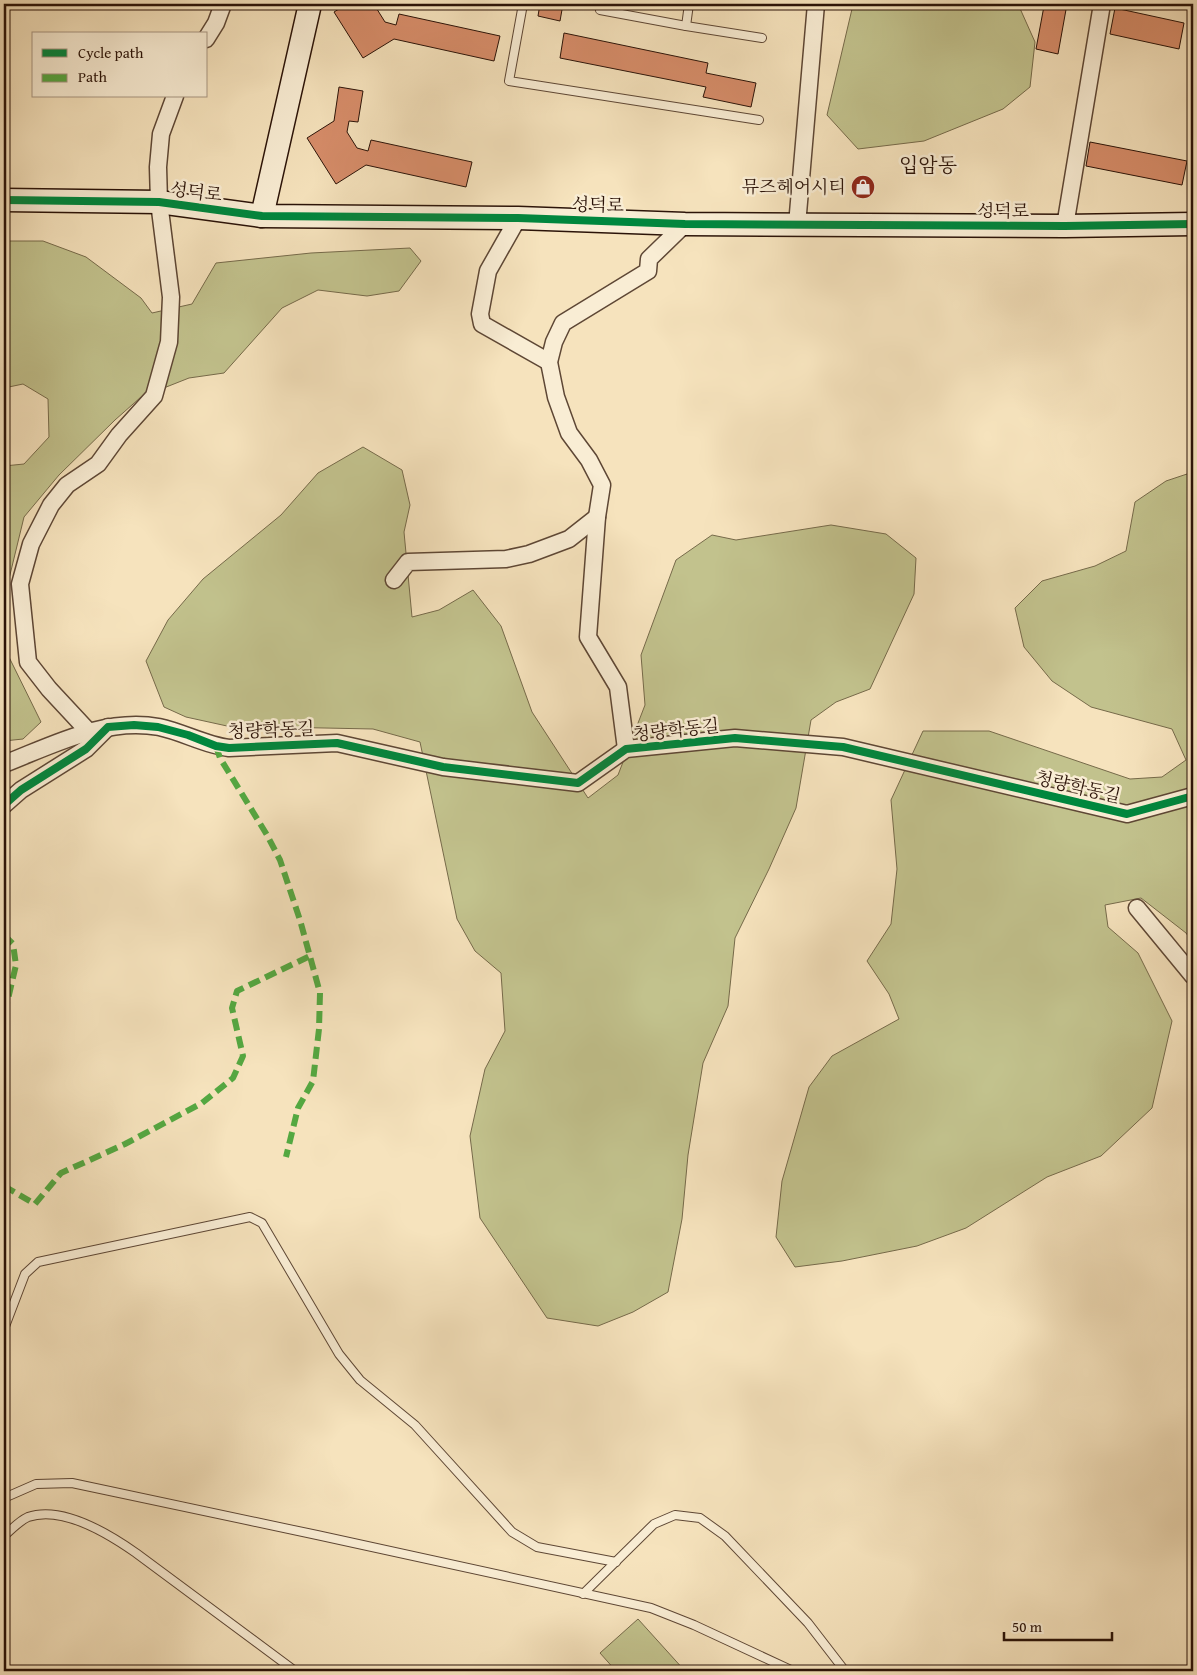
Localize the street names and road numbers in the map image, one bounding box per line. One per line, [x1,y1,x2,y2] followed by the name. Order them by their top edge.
[169,175,224,208] street label: 성덕로
[572,191,624,218] street label: 성덕로
[977,197,1029,224] street label: 성덕로
[631,712,721,747] street label: 청량학동길
[227,714,315,745] street label: 청량학동길
[1033,764,1124,809] street label: 청량학동길

